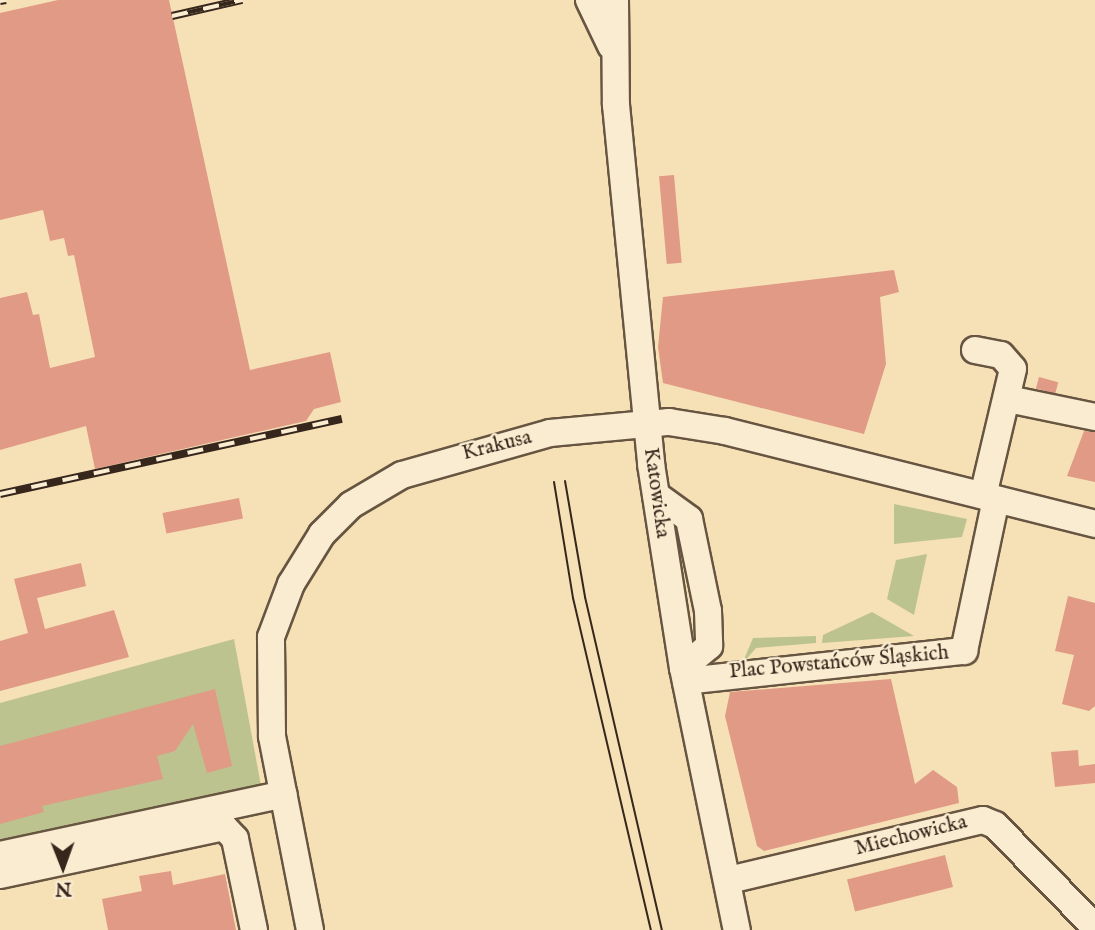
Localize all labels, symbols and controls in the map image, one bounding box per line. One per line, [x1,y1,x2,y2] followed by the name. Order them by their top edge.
[460,425,534,467] street label: Krakusa
[637,446,675,540] street label: Katowicka
[728,641,950,685] street label: Plac Powstańców Śląskich
[852,810,970,862] street label: Miechowicka
[28,832,98,902] north arrow
[55,876,72,900] text: N

